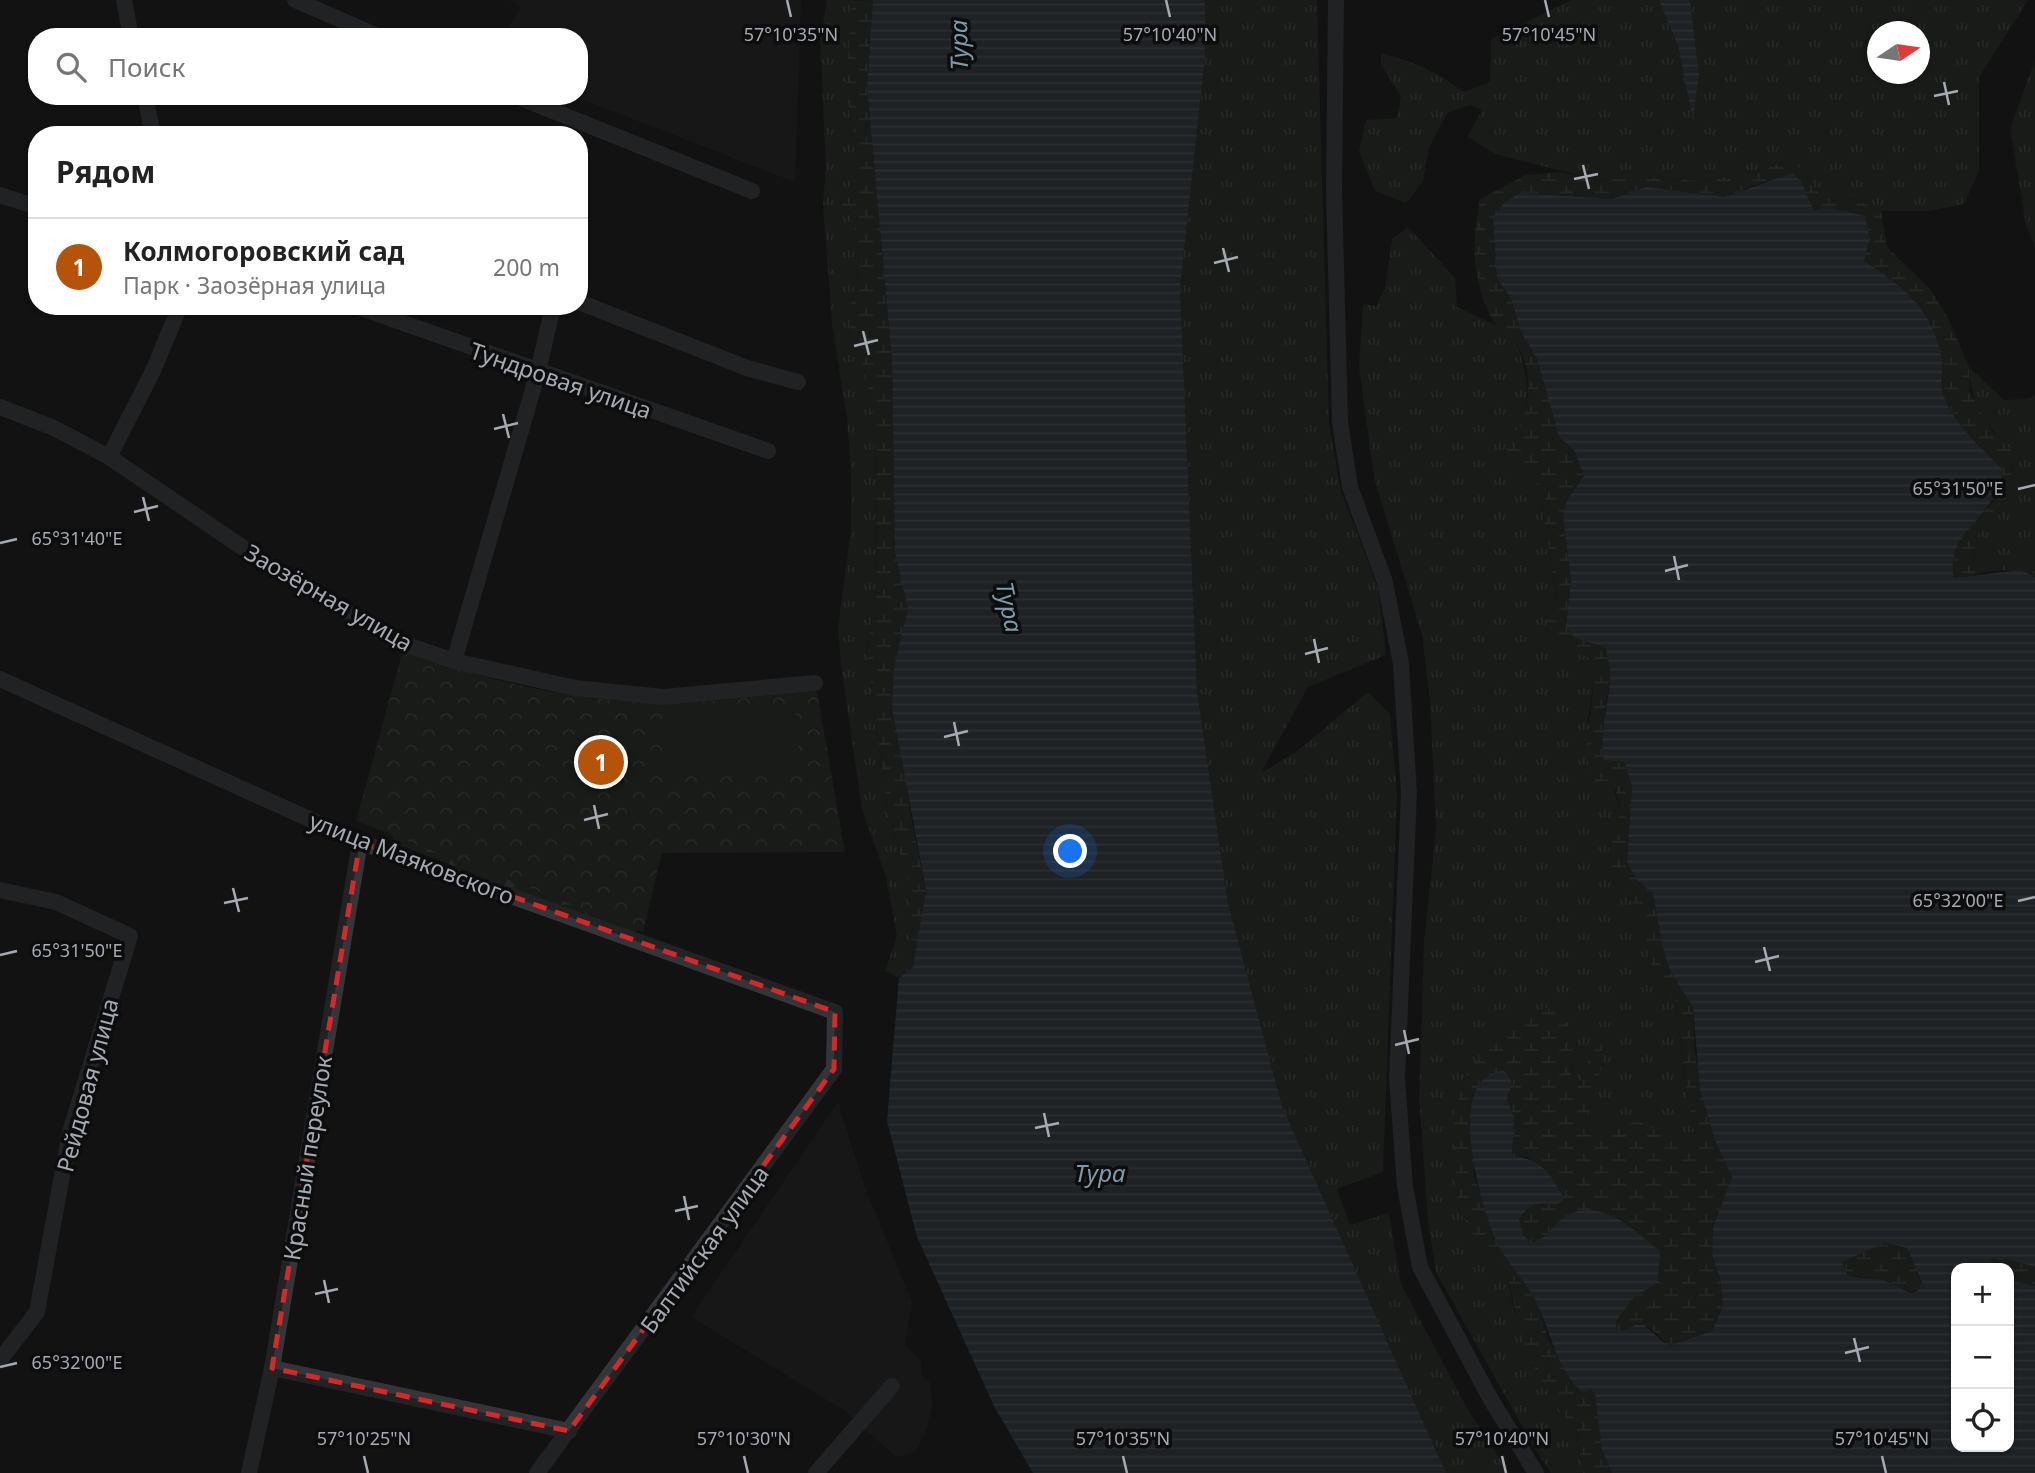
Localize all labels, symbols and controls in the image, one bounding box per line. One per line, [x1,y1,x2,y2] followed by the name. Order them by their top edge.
[941,19,975,71] water label: Тура
[1867,21,1930,84] north arrow
[744,22,838,46] text: 57°10'35"N
[1123,22,1217,46] text: 57°10'40"N
[1502,22,1596,46] text: 57°10'45"N
[28,28,588,105] search box
[52,48,90,86] icon: search
[108,49,185,85] text: Поиск
[56,151,155,192] text: Рядом
[123,233,404,269] text: Колмогоровский сад
[72,251,86,283] text: 1
[493,251,560,283] text: 200 m
[123,269,386,301] text: Парк · Заозёрная улица
[466,334,656,426] street label: Тундровая улица
[1913,476,2003,500] text: 65°31'50"E
[32,526,122,550] text: 65°31'40"E
[239,536,419,658] street label: Заозёрная улица
[989,579,1032,636] water label: Тура
[578,736,624,788] pin: 1
[305,804,519,912] street label: улица Маяковского
[1053,834,1087,868] your location
[1913,888,2003,912] text: 65°32'00"E
[32,938,122,962] text: 65°31'50"E
[48,995,126,1175] street label: Рейдовая улица
[275,1053,339,1263] street label: Красный переулок
[1074,1156,1126,1189] water label: Тура
[632,1159,776,1339] street label: Балтийская улица
[1951,1263,2014,1452] map controls
[1951,1263,2014,1326] button: +
[1951,1326,2014,1389] button: −
[32,1350,122,1374] text: 65°32'00"E
[1951,1389,2014,1452] button: locate
[317,1426,411,1450] text: 57°10'25"N
[697,1426,791,1450] text: 57°10'30"N
[1076,1426,1170,1450] text: 57°10'35"N
[1455,1426,1549,1450] text: 57°10'40"N
[1835,1426,1929,1450] text: 57°10'45"N

